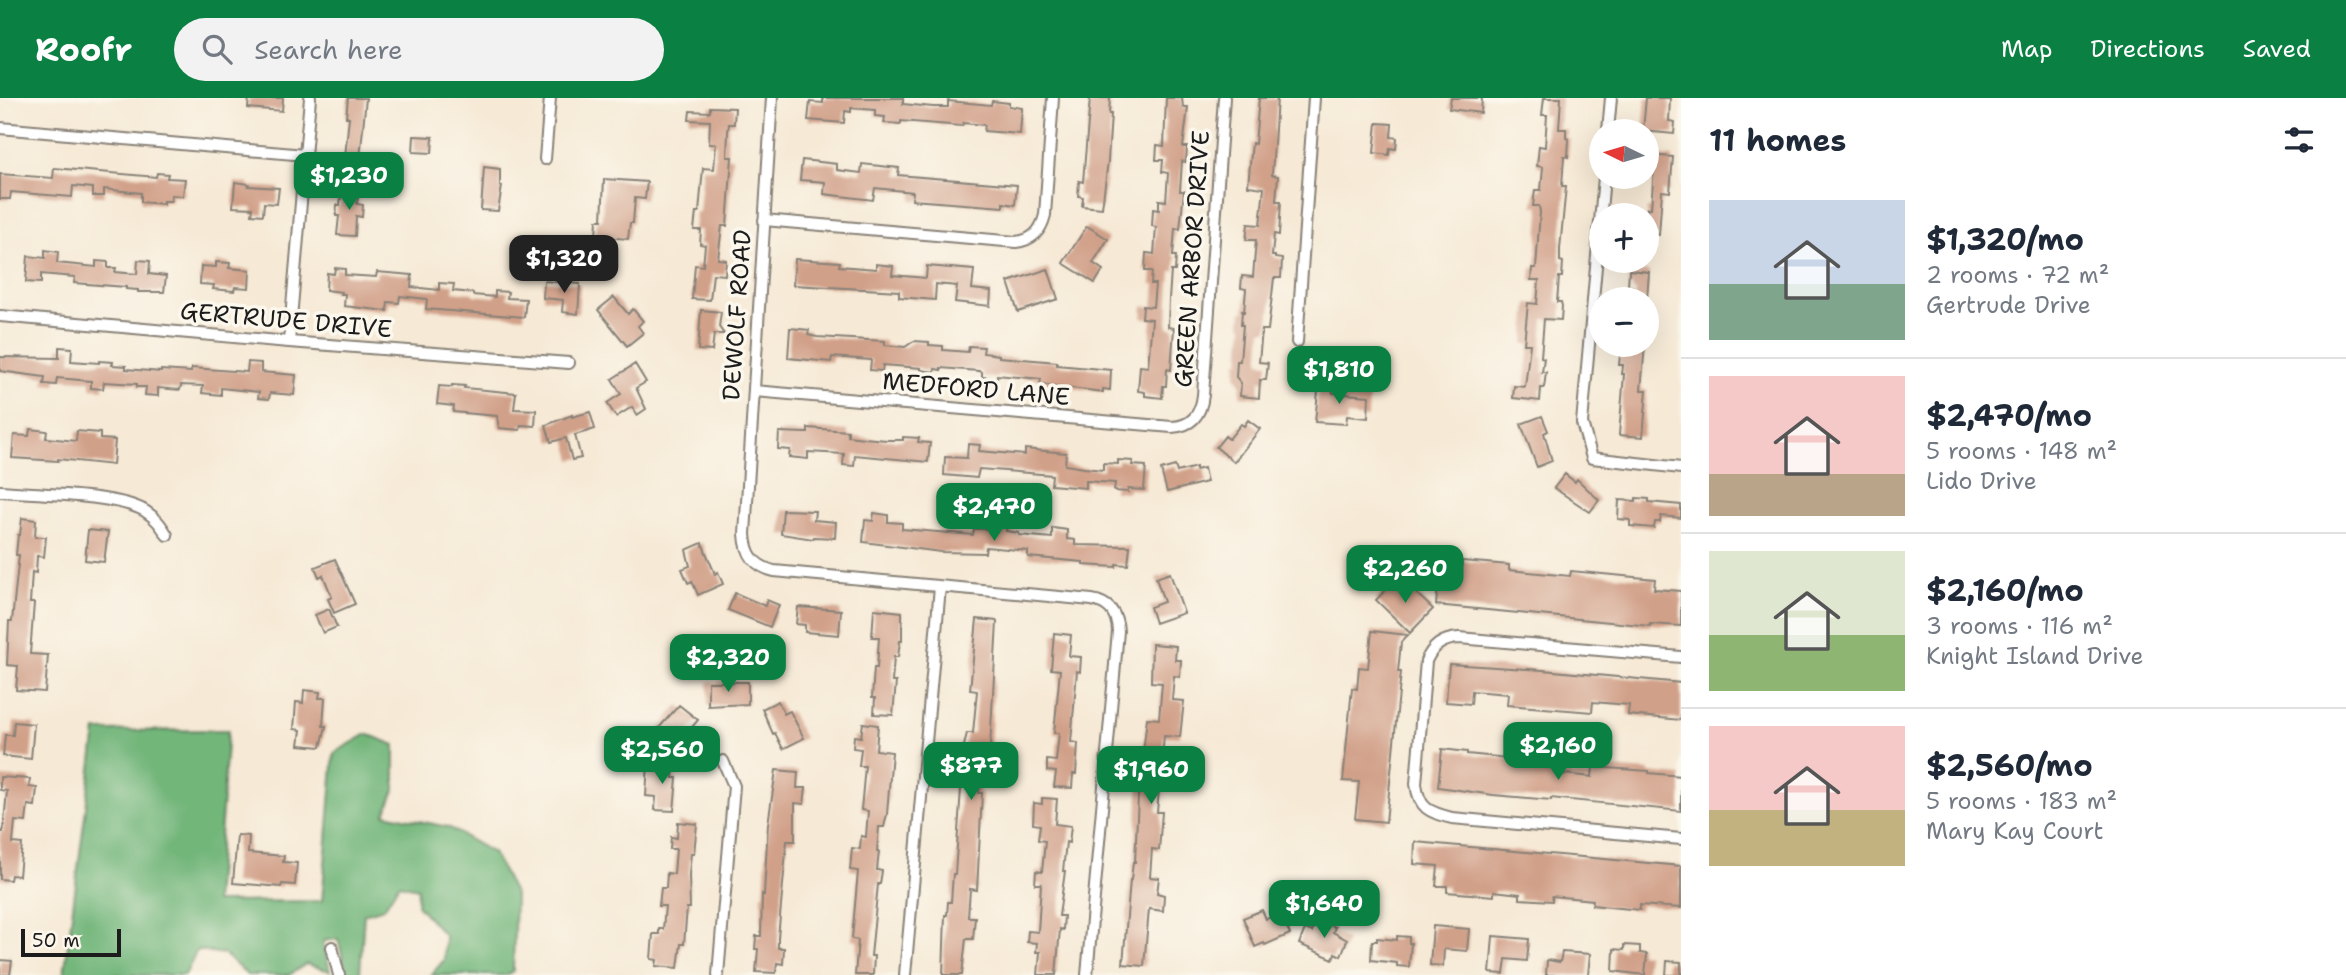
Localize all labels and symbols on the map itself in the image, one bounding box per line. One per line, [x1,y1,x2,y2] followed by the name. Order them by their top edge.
[1589,119,1659,189] north arrow
[1167,129,1217,389] street label: GREEN ARBOR DRIVE
[292,152,406,212] pin: $1,230
[715,228,759,402] street label: DEWOLF ROAD
[507,236,621,295] pin: $1,320
[179,295,393,345] street label: GERTRUDE DRIVE
[1282,346,1396,406] pin: $1,810
[881,365,1071,413] street label: MEDFORD LANE
[937,484,1051,543] pin: $2,470
[1348,546,1462,605] pin: $2,260
[671,634,785,694] pin: $2,320
[1501,722,1615,782] pin: $2,160
[605,726,719,786] pin: $2,560
[930,742,1012,802] pin: $877
[1094,746,1208,806] pin: $1,960
[1267,880,1381,940] pin: $1,640
[21,926,121,958] scale bar

